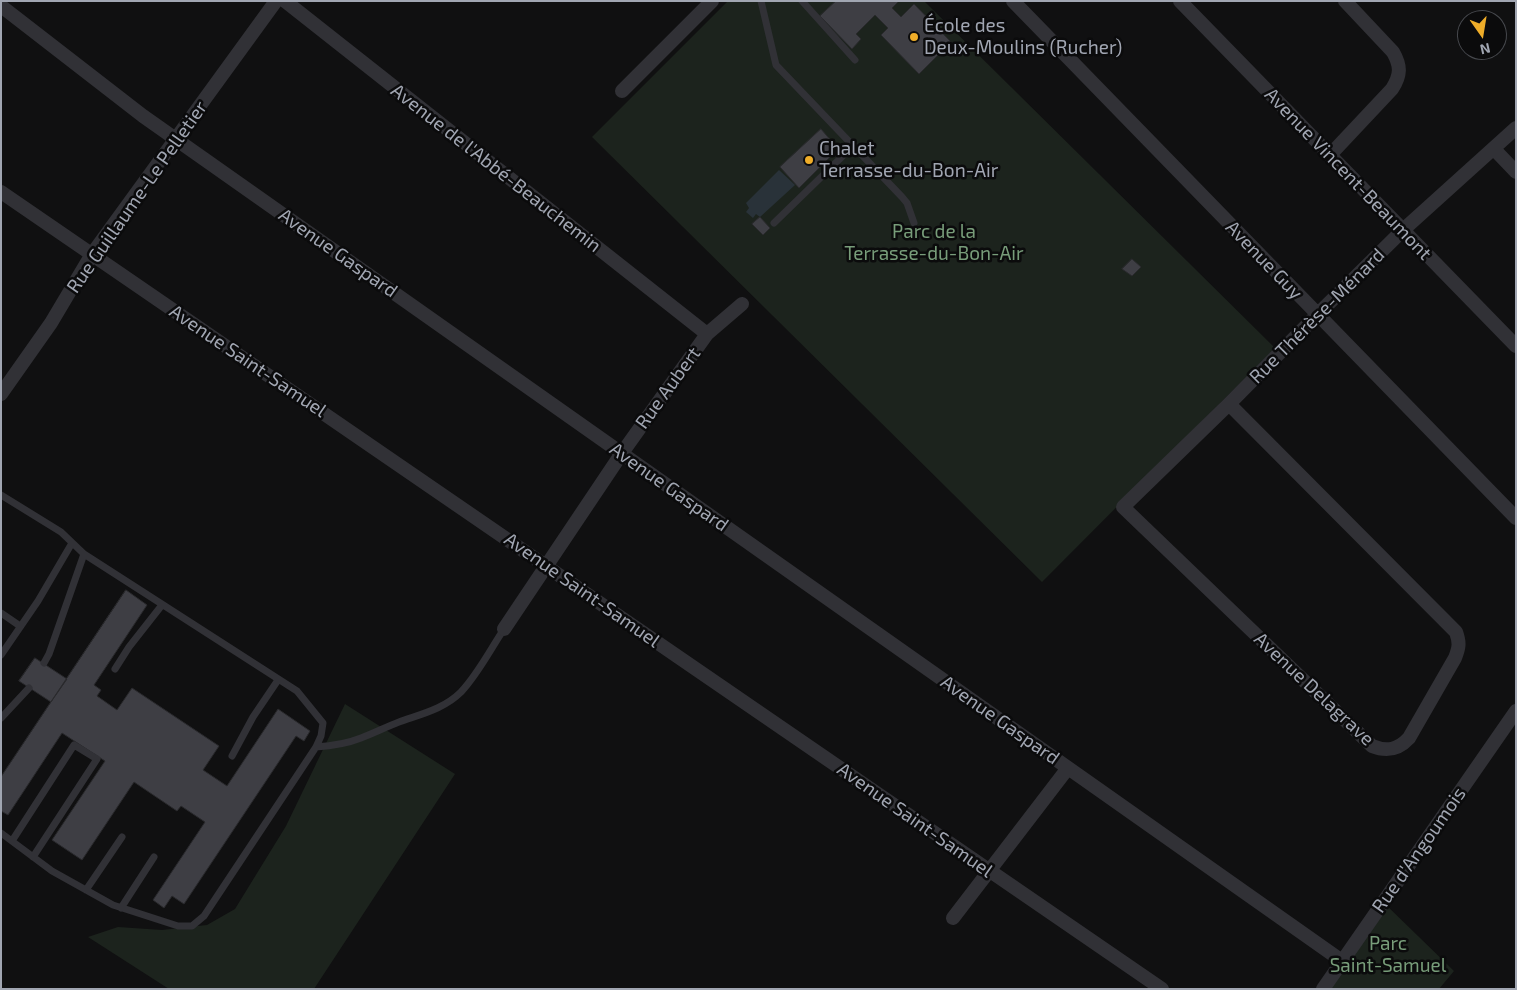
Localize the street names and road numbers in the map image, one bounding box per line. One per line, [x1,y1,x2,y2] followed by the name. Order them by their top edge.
[386,79,606,257] street label: Avenue de l'Abbé-Beauchemin
[1260,83,1436,265] street label: Avenue Vincent-Beaumont
[62,97,212,297] street label: Rue Guillaume-Le Pelletier
[274,204,402,302] street label: Avenue Gaspard
[1221,216,1307,304] street label: Avenue Guy
[1245,244,1389,388] street label: Rue Thérèse-Ménard
[165,300,331,422] street label: Avenue Saint-Samuel
[631,343,705,433] street label: Rue Aubert
[605,438,733,536] street label: Avenue Gaspard
[500,528,664,652] street label: Avenue Saint-Samuel
[1249,628,1379,750] street label: Avenue Delagrave
[936,671,1064,769] street label: Avenue Gaspard
[833,758,997,882] street label: Avenue Saint-Samuel
[1367,783,1471,917] street label: Rue d'Angoumois

